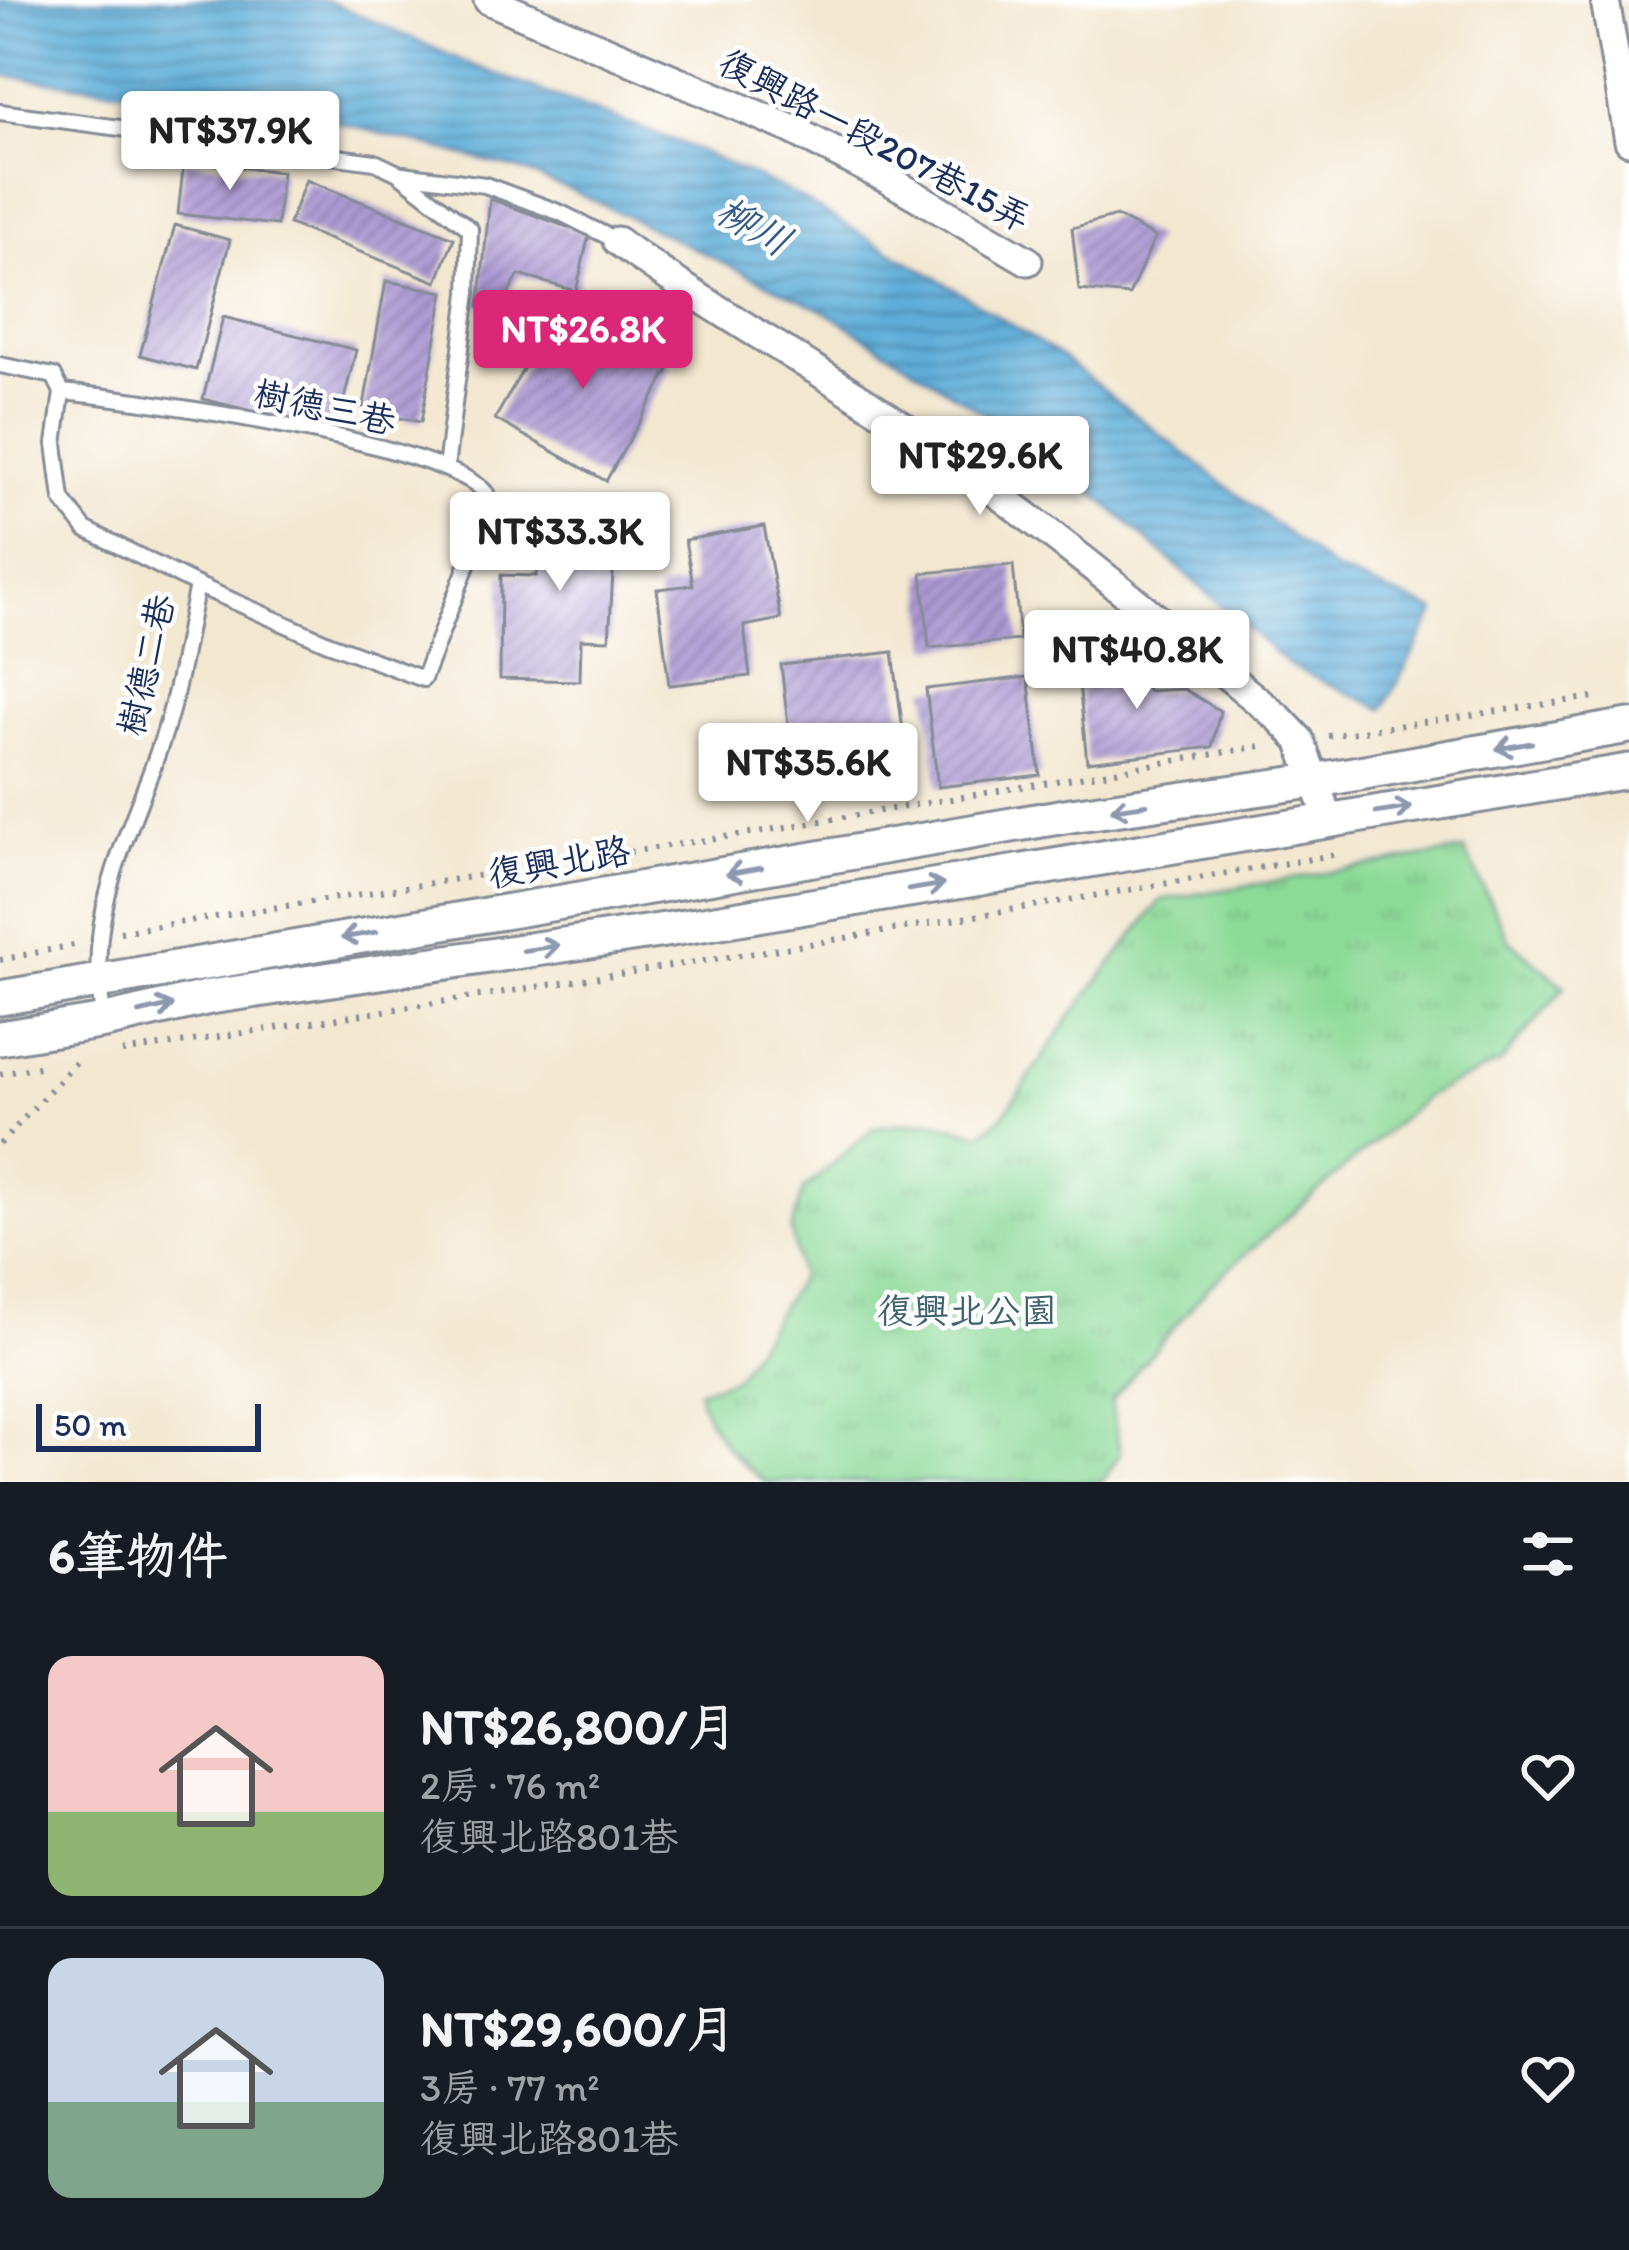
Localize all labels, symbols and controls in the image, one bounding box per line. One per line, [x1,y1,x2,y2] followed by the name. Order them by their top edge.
[712,40,1038,240] street label: 復興路一段207巷15弄
[106,91,354,193] pin: NT$37.9K
[148,106,312,153] text: NT$37.9K
[708,186,800,266] water label: 柳川
[459,290,707,392] pin: NT$26.8K
[500,305,666,352] text: NT$26.8K
[250,371,400,443] street label: 樹德三巷
[856,416,1104,518] pin: NT$29.6K
[898,431,1062,478] text: NT$29.6K
[436,492,684,594] pin: NT$33.3K
[477,507,643,554] text: NT$33.3K
[109,590,183,740] street label: 樹德二巷
[1013,610,1261,712] pin: NT$40.8K
[1051,625,1223,672] text: NT$40.8K
[684,723,932,825] pin: NT$35.6K
[1495,736,1534,758] one-way arrow
[726,738,890,785] text: NT$35.6K
[1110,796,1149,819] one-way arrow
[1374,797,1413,820] one-way arrow
[484,828,634,896] street label: 復興北路
[725,860,764,883] one-way arrow
[906,875,945,898] one-way arrow
[341,925,380,948] one-way arrow
[521,936,560,959] one-way arrow
[137,997,175,1020] one-way arrow
[877,1289,1057,1332] park label: 復興北公園
[36,1398,261,1451] scale bar
[54,1405,127,1444] text: 50 m
[1515,1521,1581,1587] icon: filters
[48,1525,228,1586] text: 6筆物件
[420,1696,738,1757] text: NT$26,800/月
[144,1704,288,1848] icon: home
[1515,1743,1581,1809] icon: heart
[420,1762,600,1809] text: 2房 · 76 m²
[420,1813,679,1860] text: 復興北路801巷
[420,1998,737,2059] text: NT$29,600/月
[144,2006,288,2150] icon: home
[1515,2045,1581,2111] icon: heart
[420,2064,600,2111] text: 3房 · 77 m²
[420,2115,679,2162] text: 復興北路801巷

